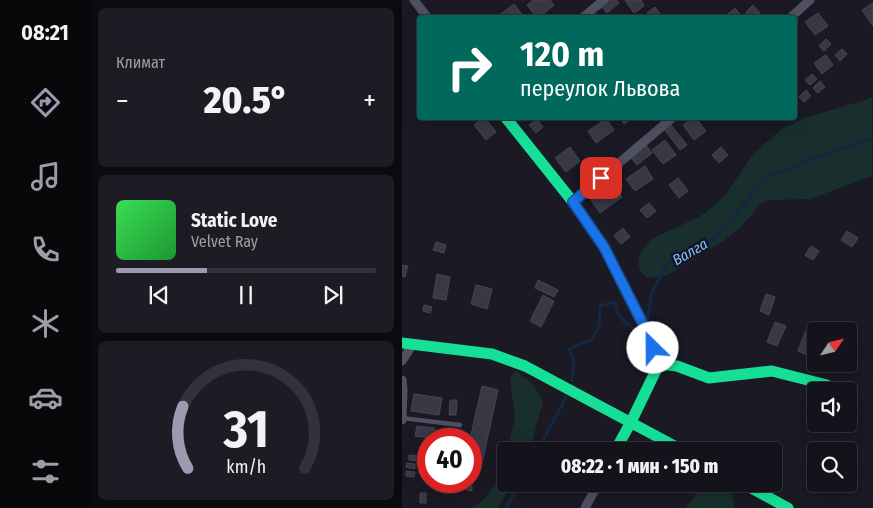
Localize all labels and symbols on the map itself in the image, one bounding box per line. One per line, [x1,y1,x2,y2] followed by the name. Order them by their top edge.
[580,157,622,199] pin
[669,235,711,269] water label: Валга
[626,321,678,373] position arrow
[807,322,857,372] north arrow
[417,428,482,493] speed limit sign: 40

